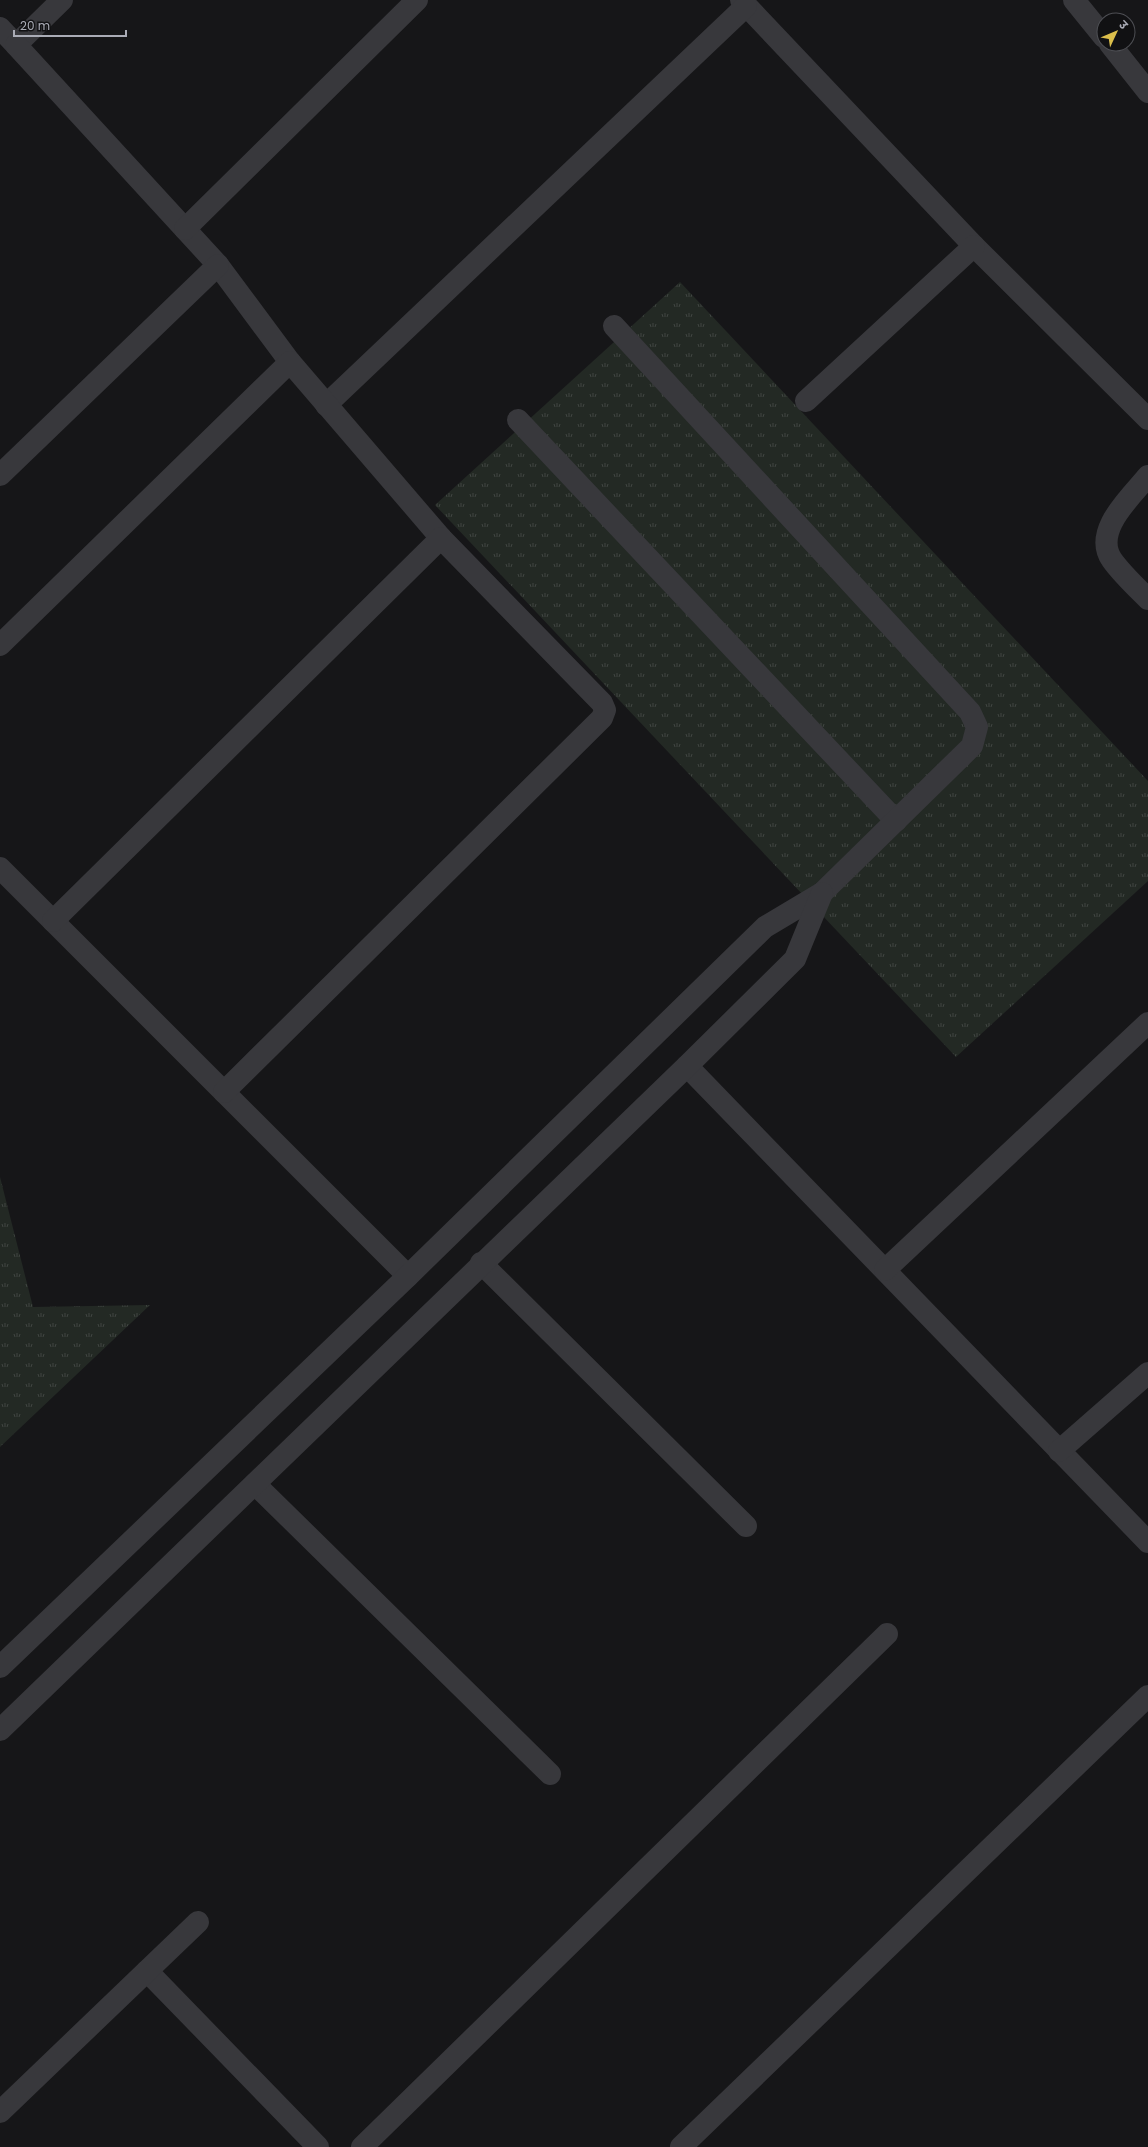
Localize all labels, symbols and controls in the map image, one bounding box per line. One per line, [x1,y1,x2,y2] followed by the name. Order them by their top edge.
[14,12,126,38] scale bar
[1096,12,1136,52] north arrow
[20,17,50,34] text: 20 m
[1115,17,1132,33] text: उ

